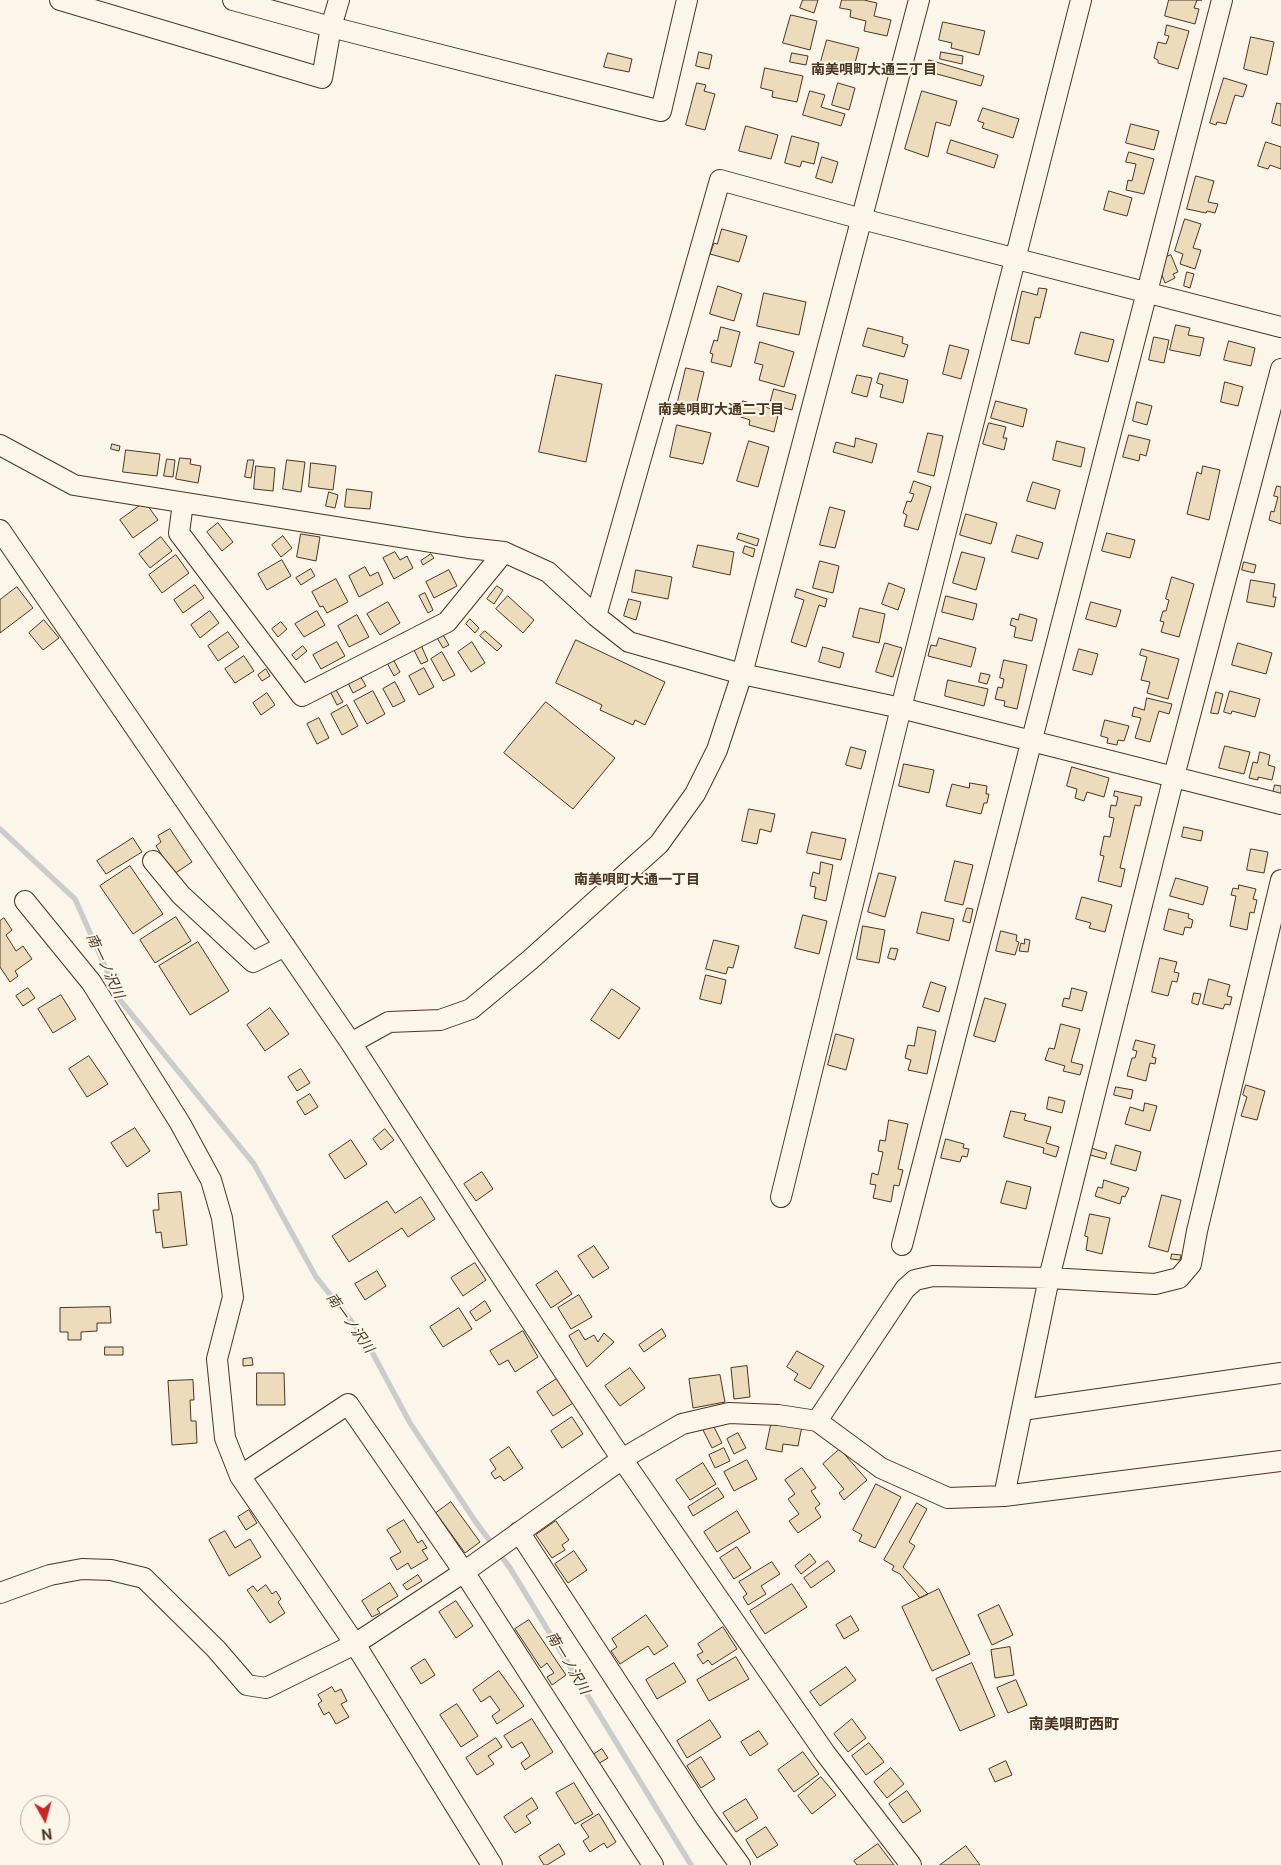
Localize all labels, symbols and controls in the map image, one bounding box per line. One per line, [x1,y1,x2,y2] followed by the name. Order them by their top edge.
[811,62,937,78] district label: 南美唄町大通三丁目
[658,402,784,418] district label: 南美唄町大通二丁目
[574,872,700,888] district label: 南美唄町大通一丁目
[83,931,127,1001] water label: 南一ノ沢川
[323,1290,377,1356] water label: 南一ノ沢川
[543,1629,593,1697] water label: 南一ノ沢川
[1029,1715,1119,1733] district label: 南美唄町西町
[20,1795,70,1845] north arrow
[40,1825,53,1843] text: N

